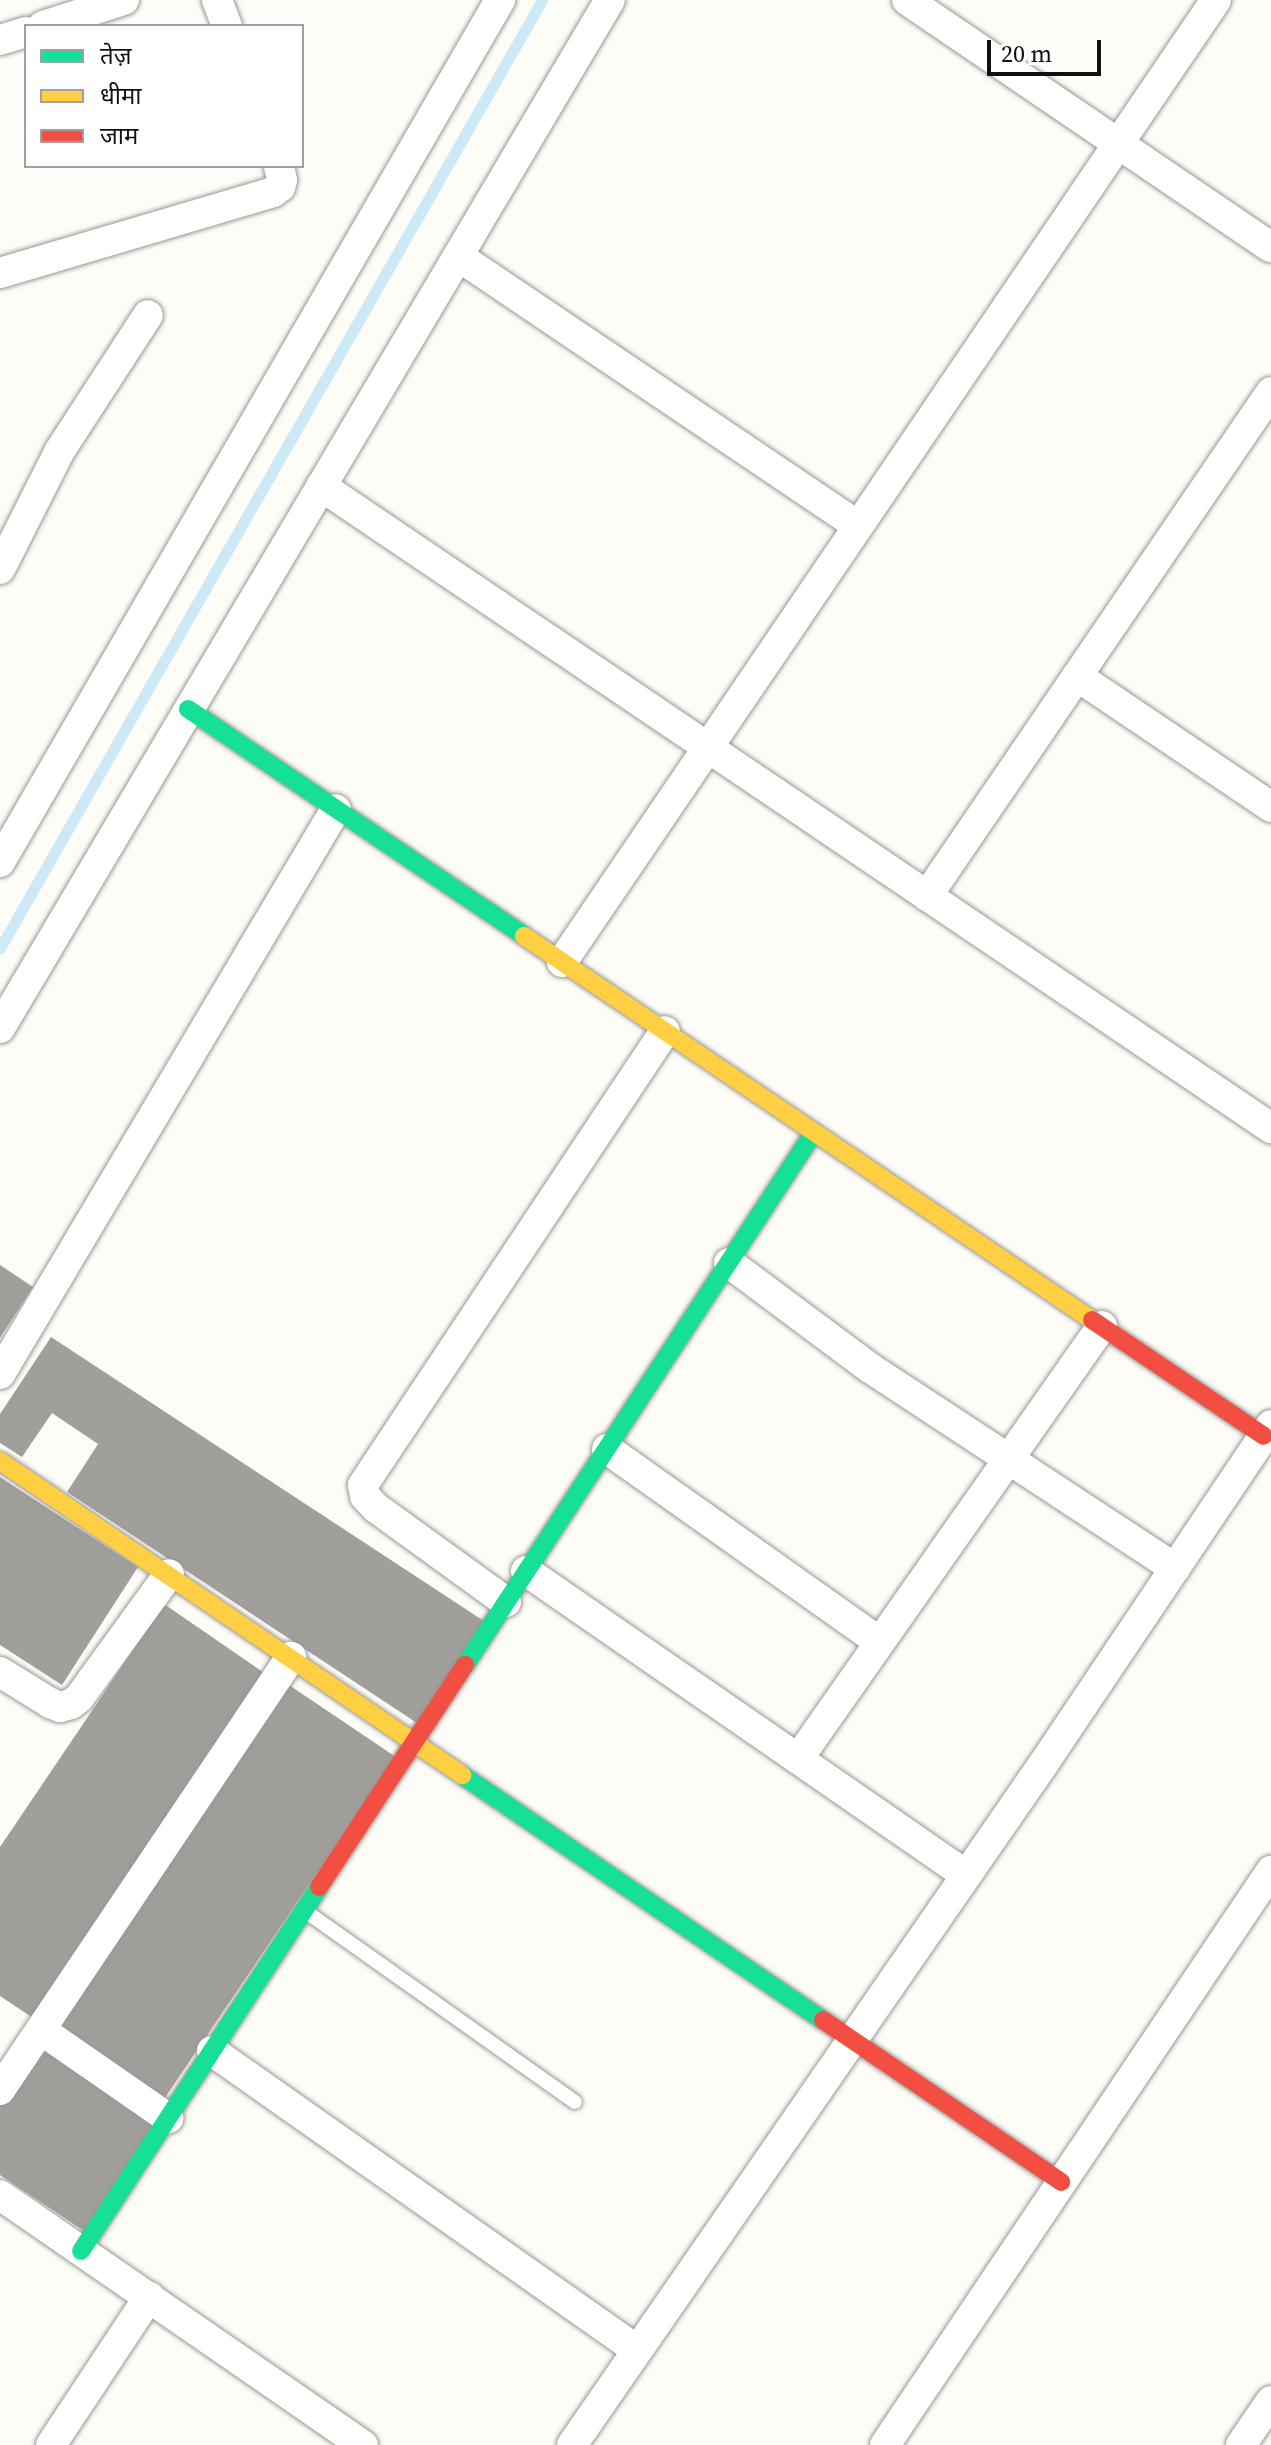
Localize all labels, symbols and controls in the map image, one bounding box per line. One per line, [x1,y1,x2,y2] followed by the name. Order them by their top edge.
[24,24,304,168] legend
[991,24,1105,74] scale bar
[1001,37,1052,70] text: 20 m
[100,39,132,72] text: तेज़
[100,79,142,112] text: धीमा
[100,119,138,152] text: जाम

